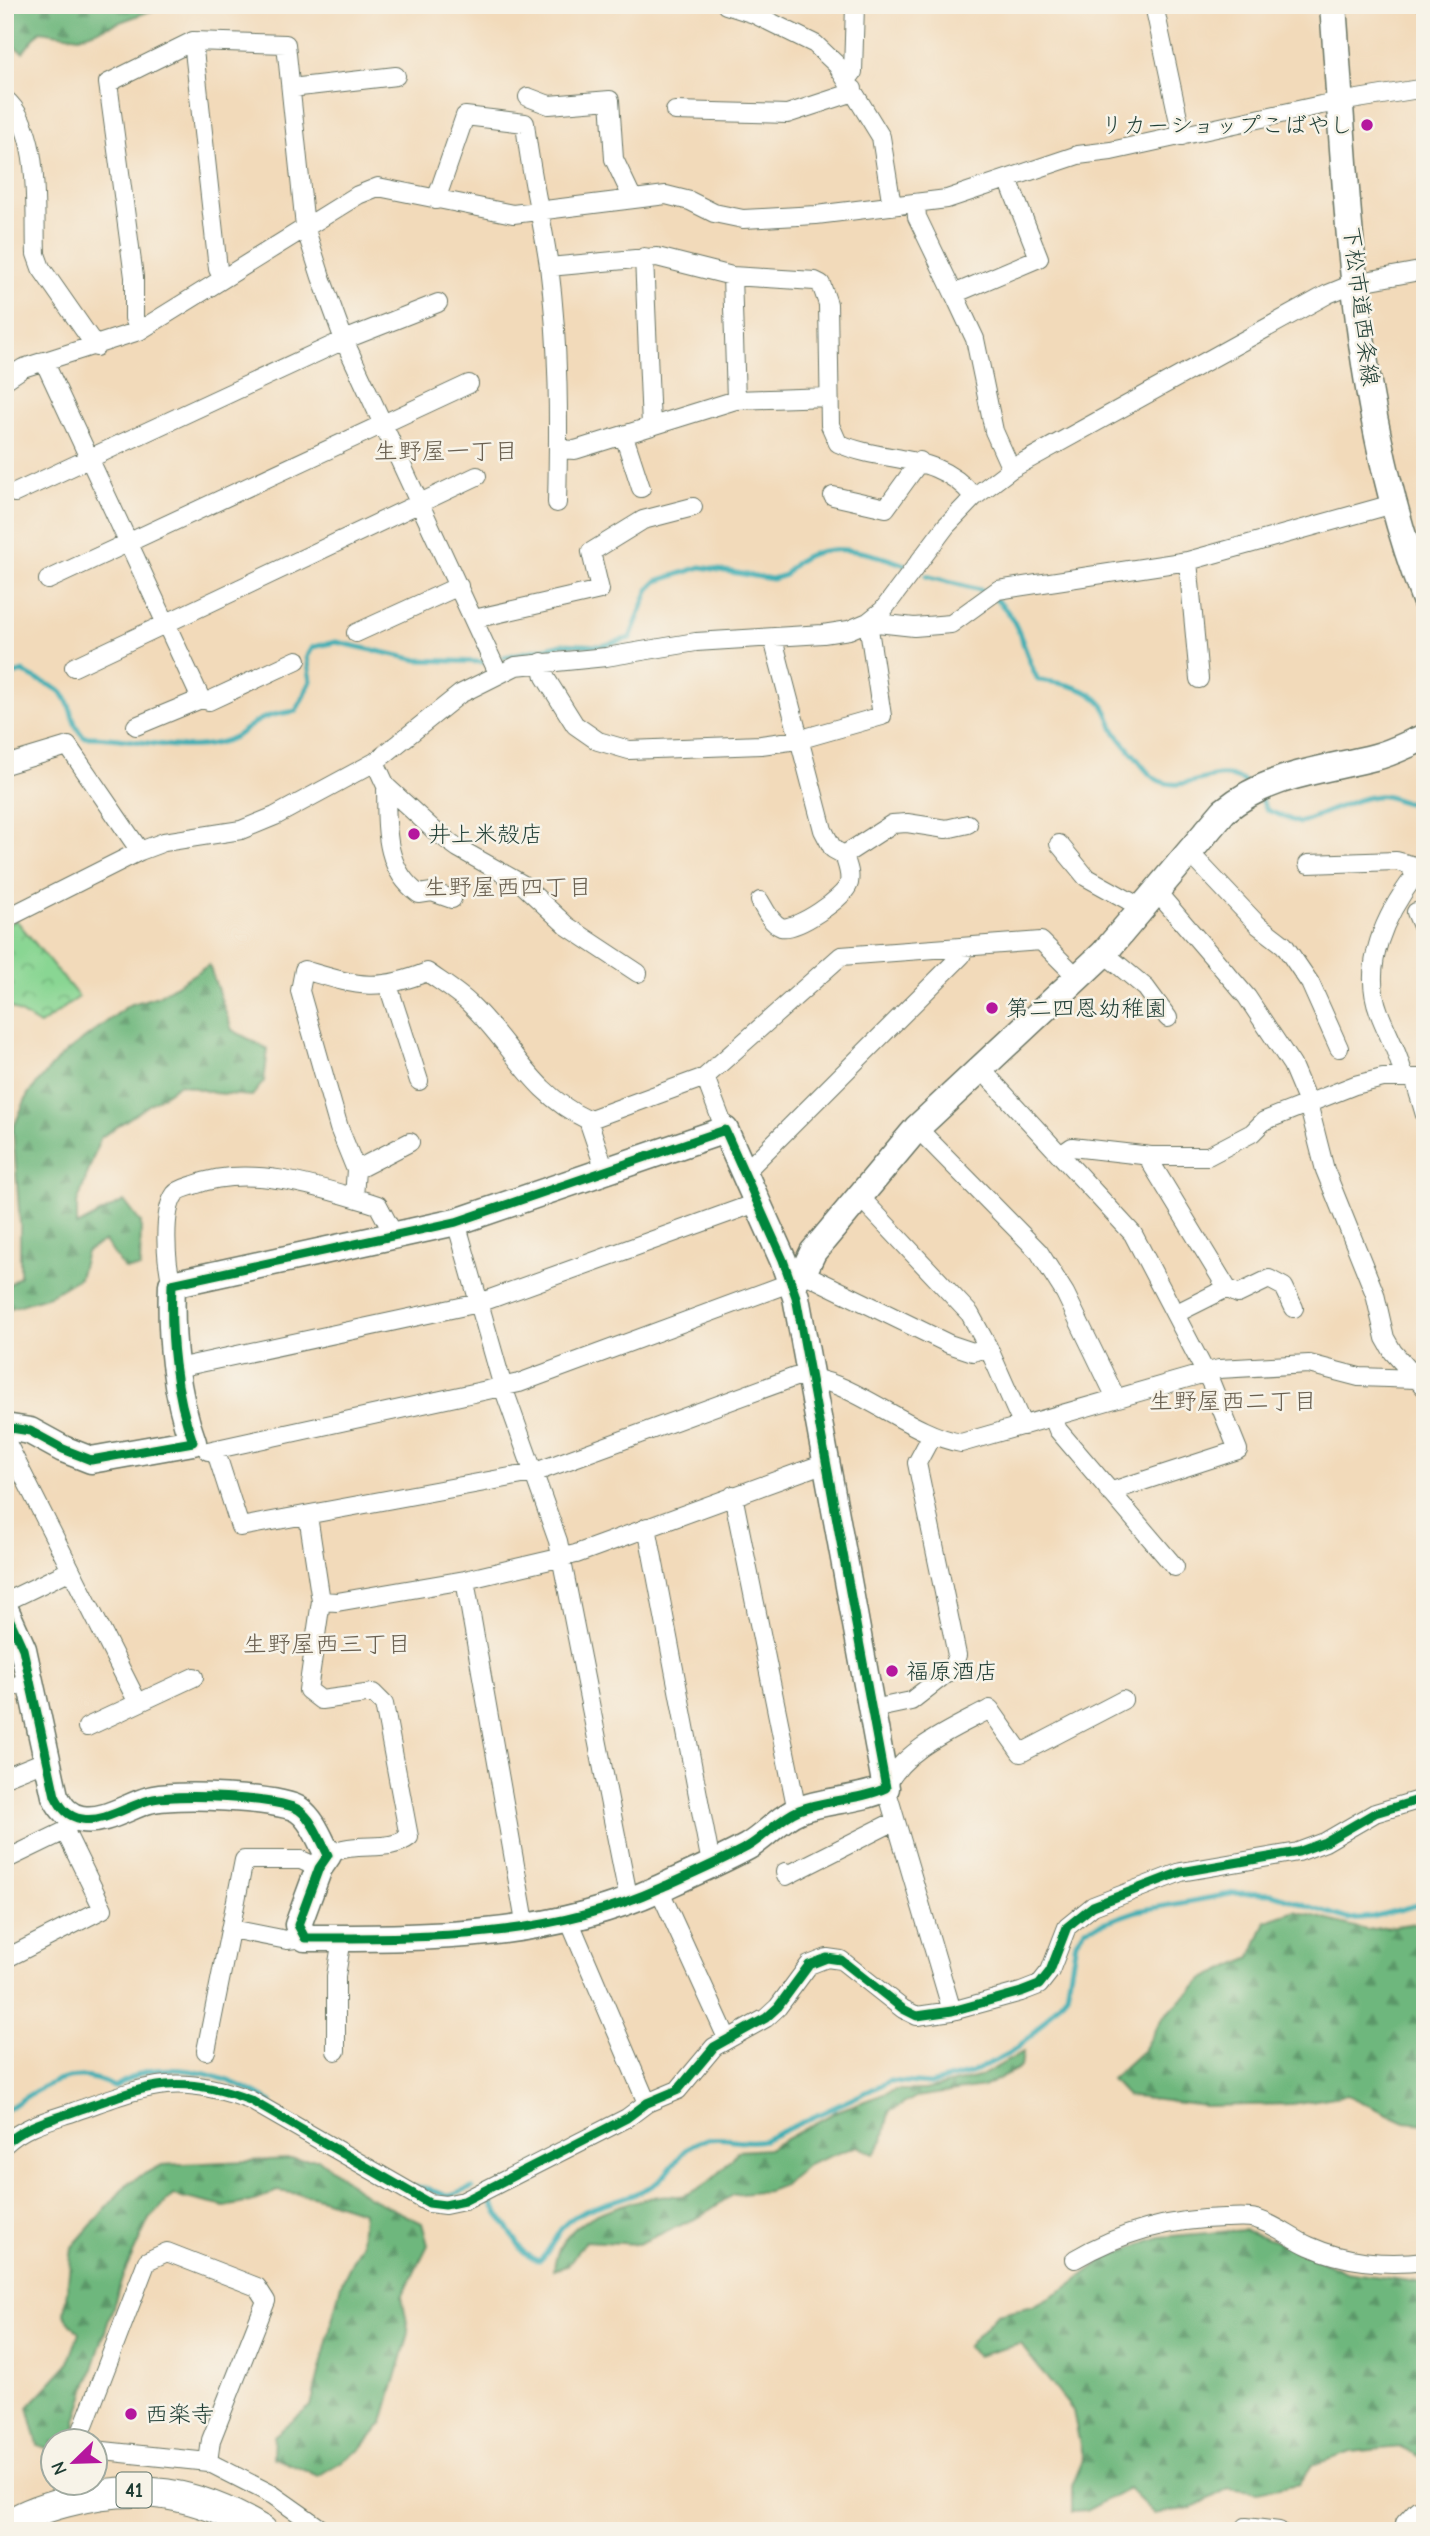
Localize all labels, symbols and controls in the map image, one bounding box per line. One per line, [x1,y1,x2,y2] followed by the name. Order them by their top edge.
[1100,112,1353,139] place label: リカーショップこばやし
[1359,117,1375,133] marker: リカーショップこばやし
[1338,224,1384,388] street label: 下松市道西条線
[374,437,518,465] district label: 生野屋一丁目
[428,821,543,848] place label: 井上米殻店
[406,826,422,842] marker: 井上米殻店
[424,873,592,901] district label: 生野屋西四丁目
[1006,995,1167,1022] place label: 第二四恩幼稚園
[984,1000,1000,1016] marker: 第二四恩幼稚園
[1149,1387,1317,1415] district label: 生野屋西二丁目
[243,1630,411,1658] district label: 生野屋西三丁目
[906,1658,998,1685] place label: 福原酒店
[884,1663,900,1679] marker: 福原酒店
[145,2401,214,2428] place label: 西楽寺
[123,2406,139,2422] marker: 西楽寺
[38,2428,108,2498] north arrow
[47,2458,72,2478] text: N
[116,2472,152,2508] road number: 41

